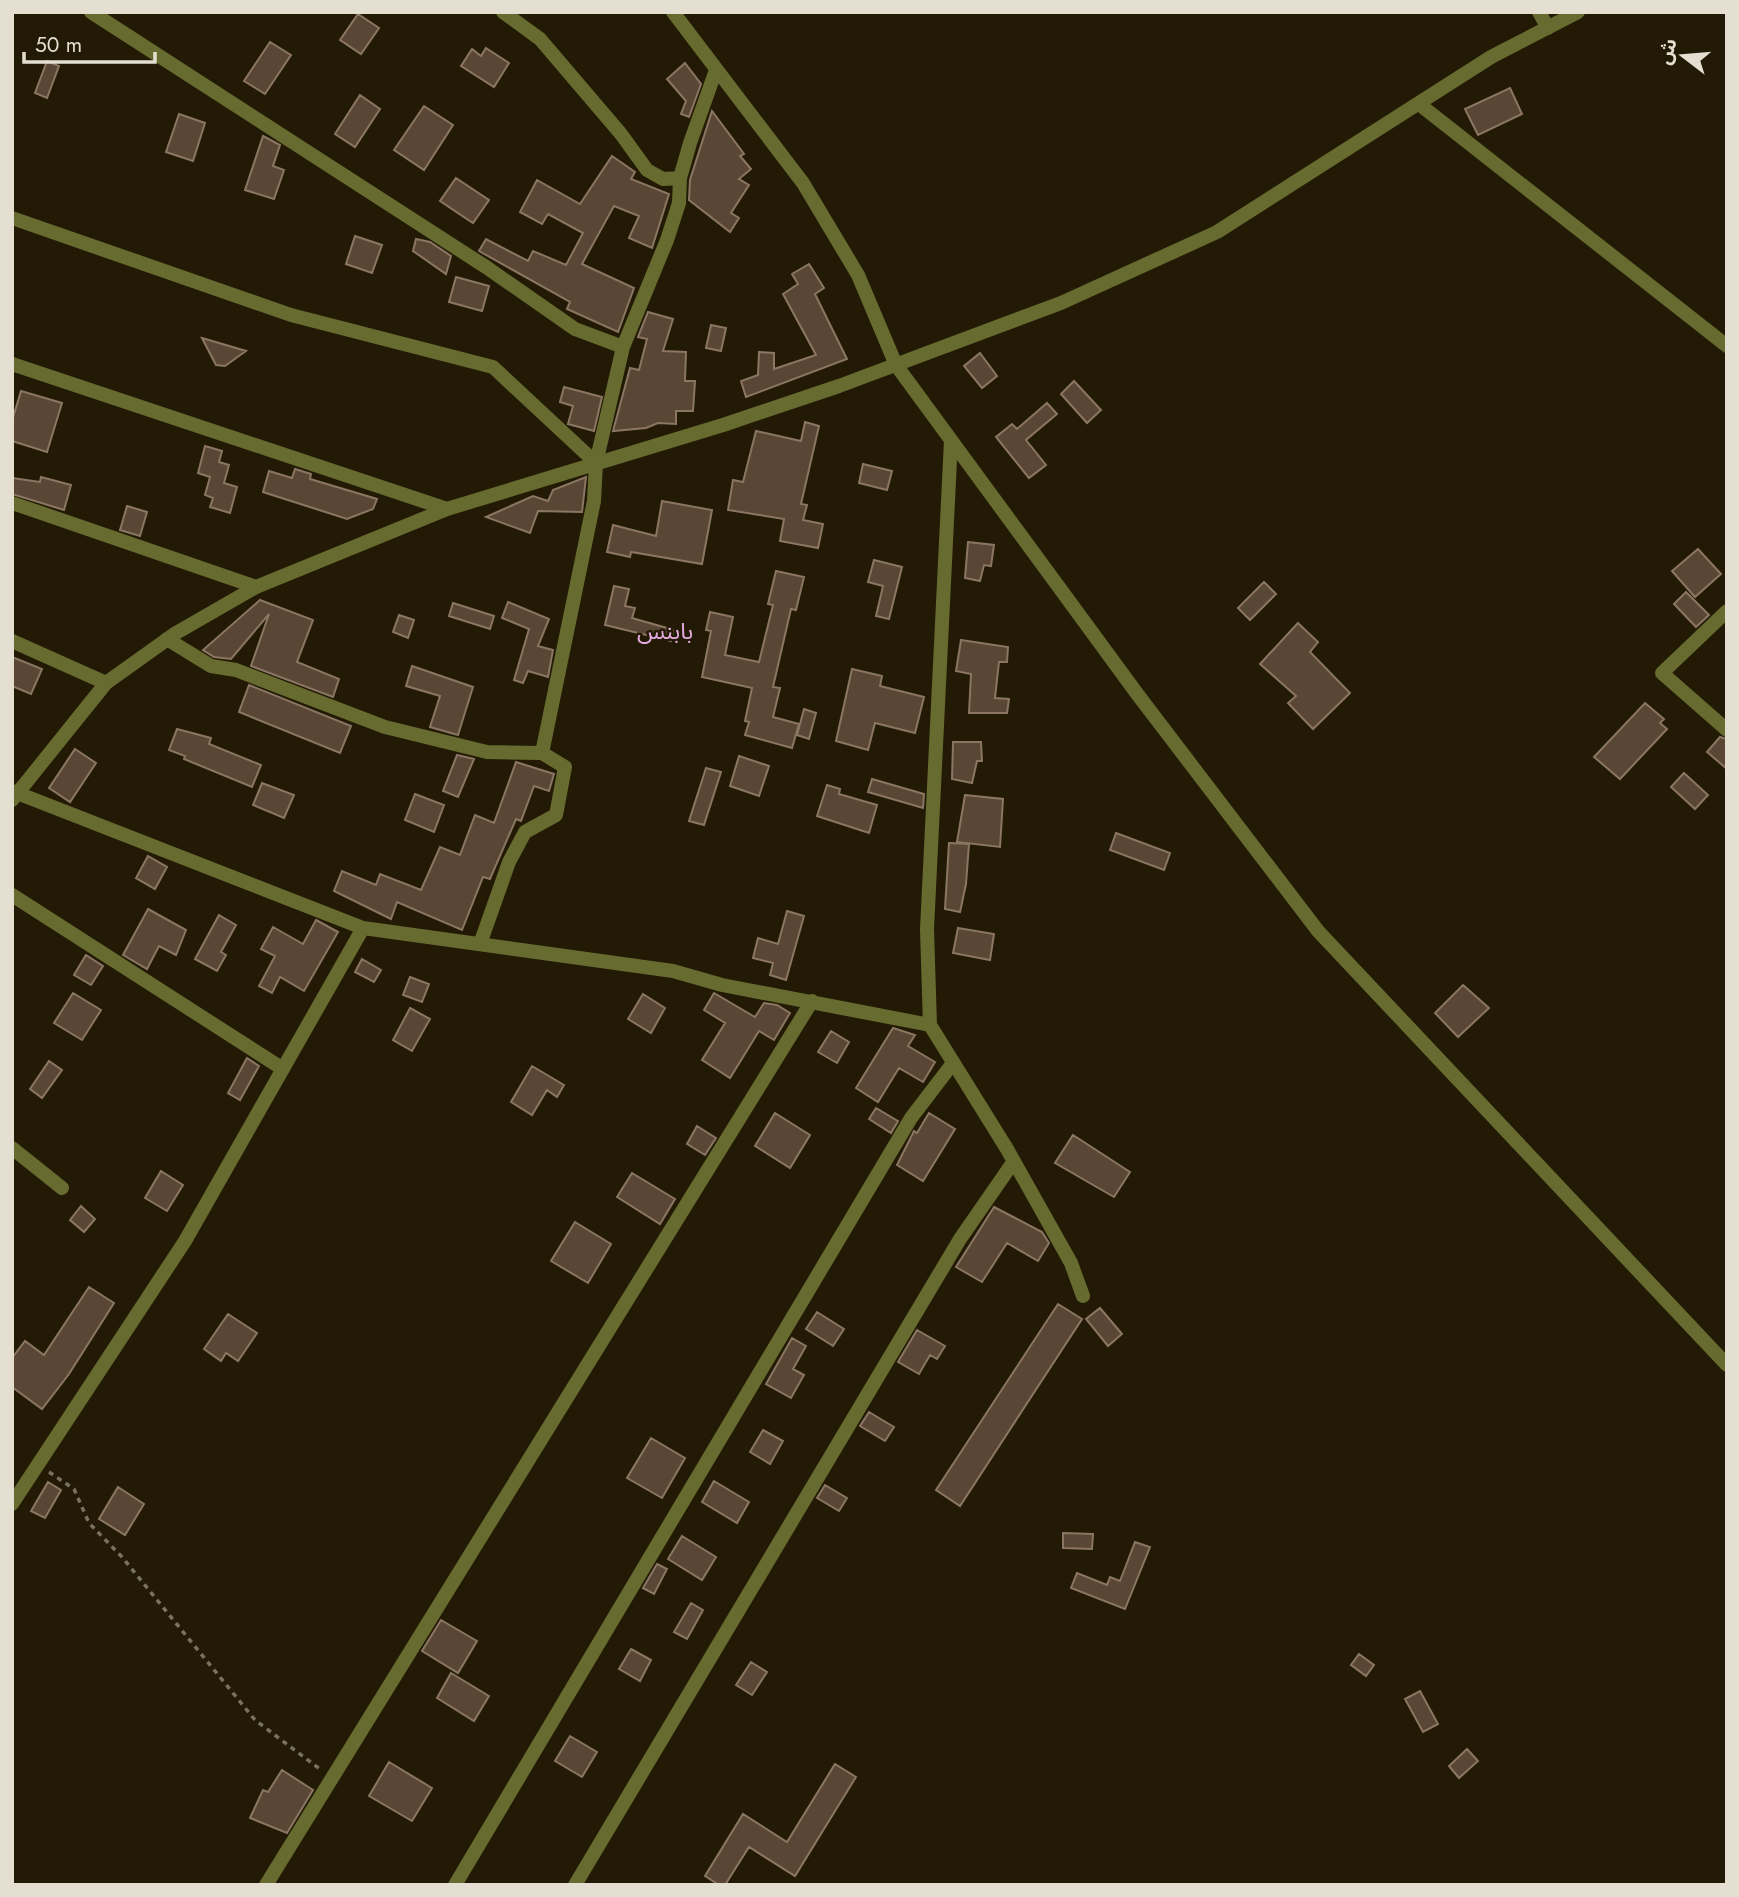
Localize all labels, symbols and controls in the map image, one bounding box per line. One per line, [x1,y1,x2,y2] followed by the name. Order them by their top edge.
[24,21,156,65] scale bar
[1648,21,1718,91] north arrow
[35,30,82,60] text: 50 m
[1651,35,1684,68] text: ش
[637,614,693,648] district label: بابنس

